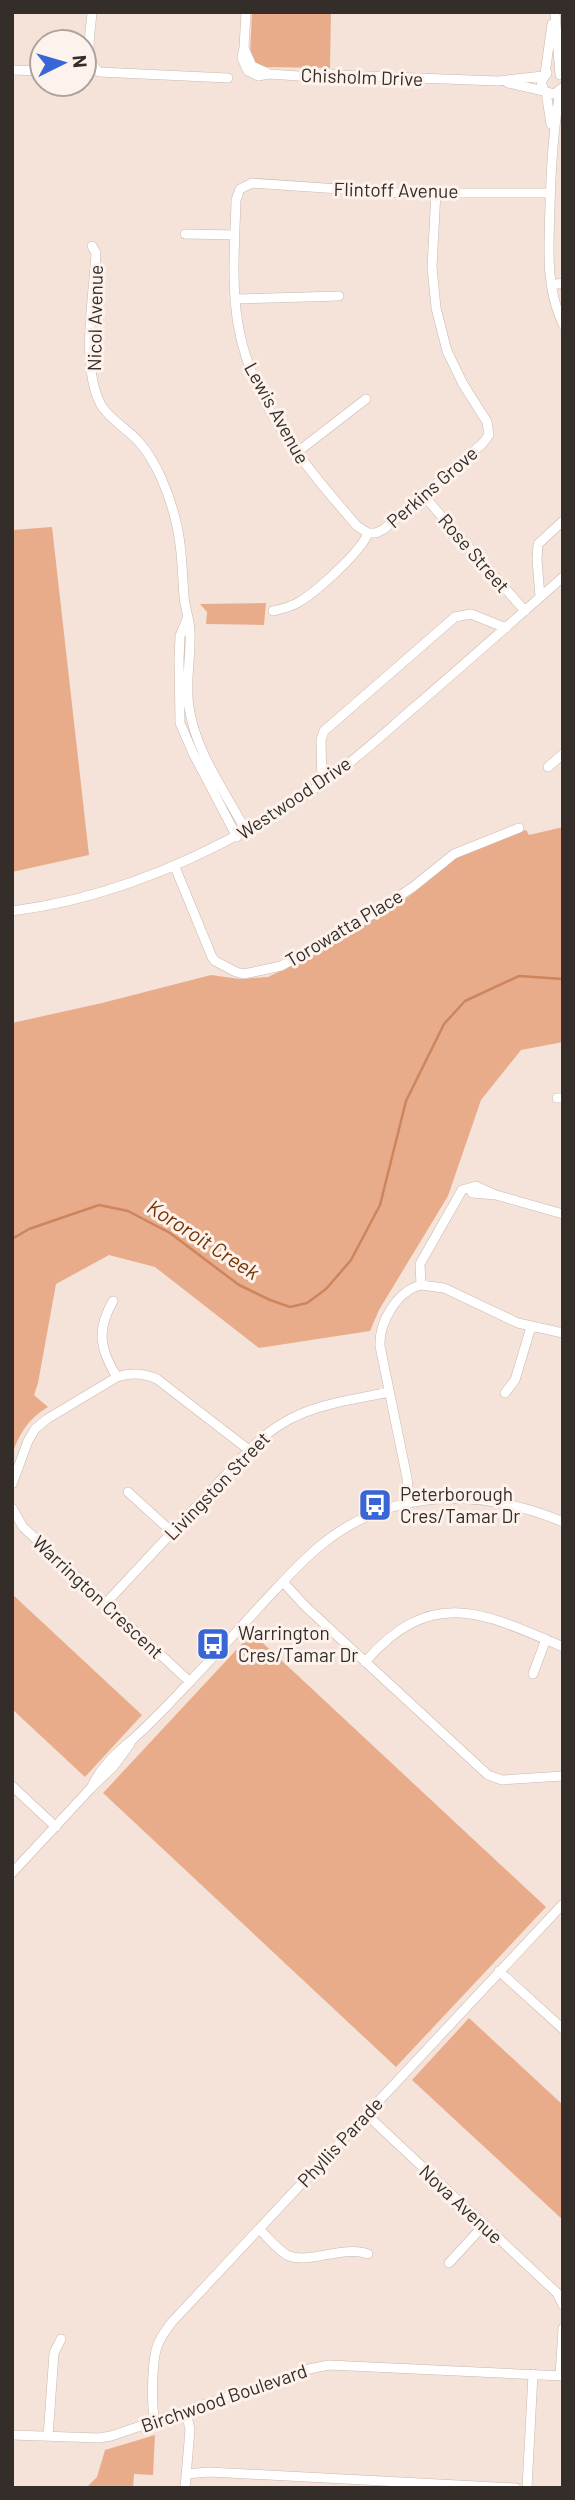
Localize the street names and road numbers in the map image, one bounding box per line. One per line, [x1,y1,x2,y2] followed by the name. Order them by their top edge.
[300,63,424,90] street label: Chisholm Drive
[333,177,459,202] street label: Flintoff Avenue
[82,265,107,371] street label: Nicol Avenue
[240,358,315,468] street label: Lewis Avenue
[382,441,482,532] street label: Perkins Grove
[434,509,515,597] street label: Rose Street
[232,751,355,844] street label: Westwood Drive
[281,884,406,972] street label: Torowatta Place
[159,1427,274,1545] street label: Livingston Street
[28,1530,168,1663] street label: Warrington Crescent
[292,2092,387,2191] street label: Phyllis Parade
[415,2159,508,2248] street label: Nova Avenue
[138,2358,310,2437] street label: Birchwood Boulevard

